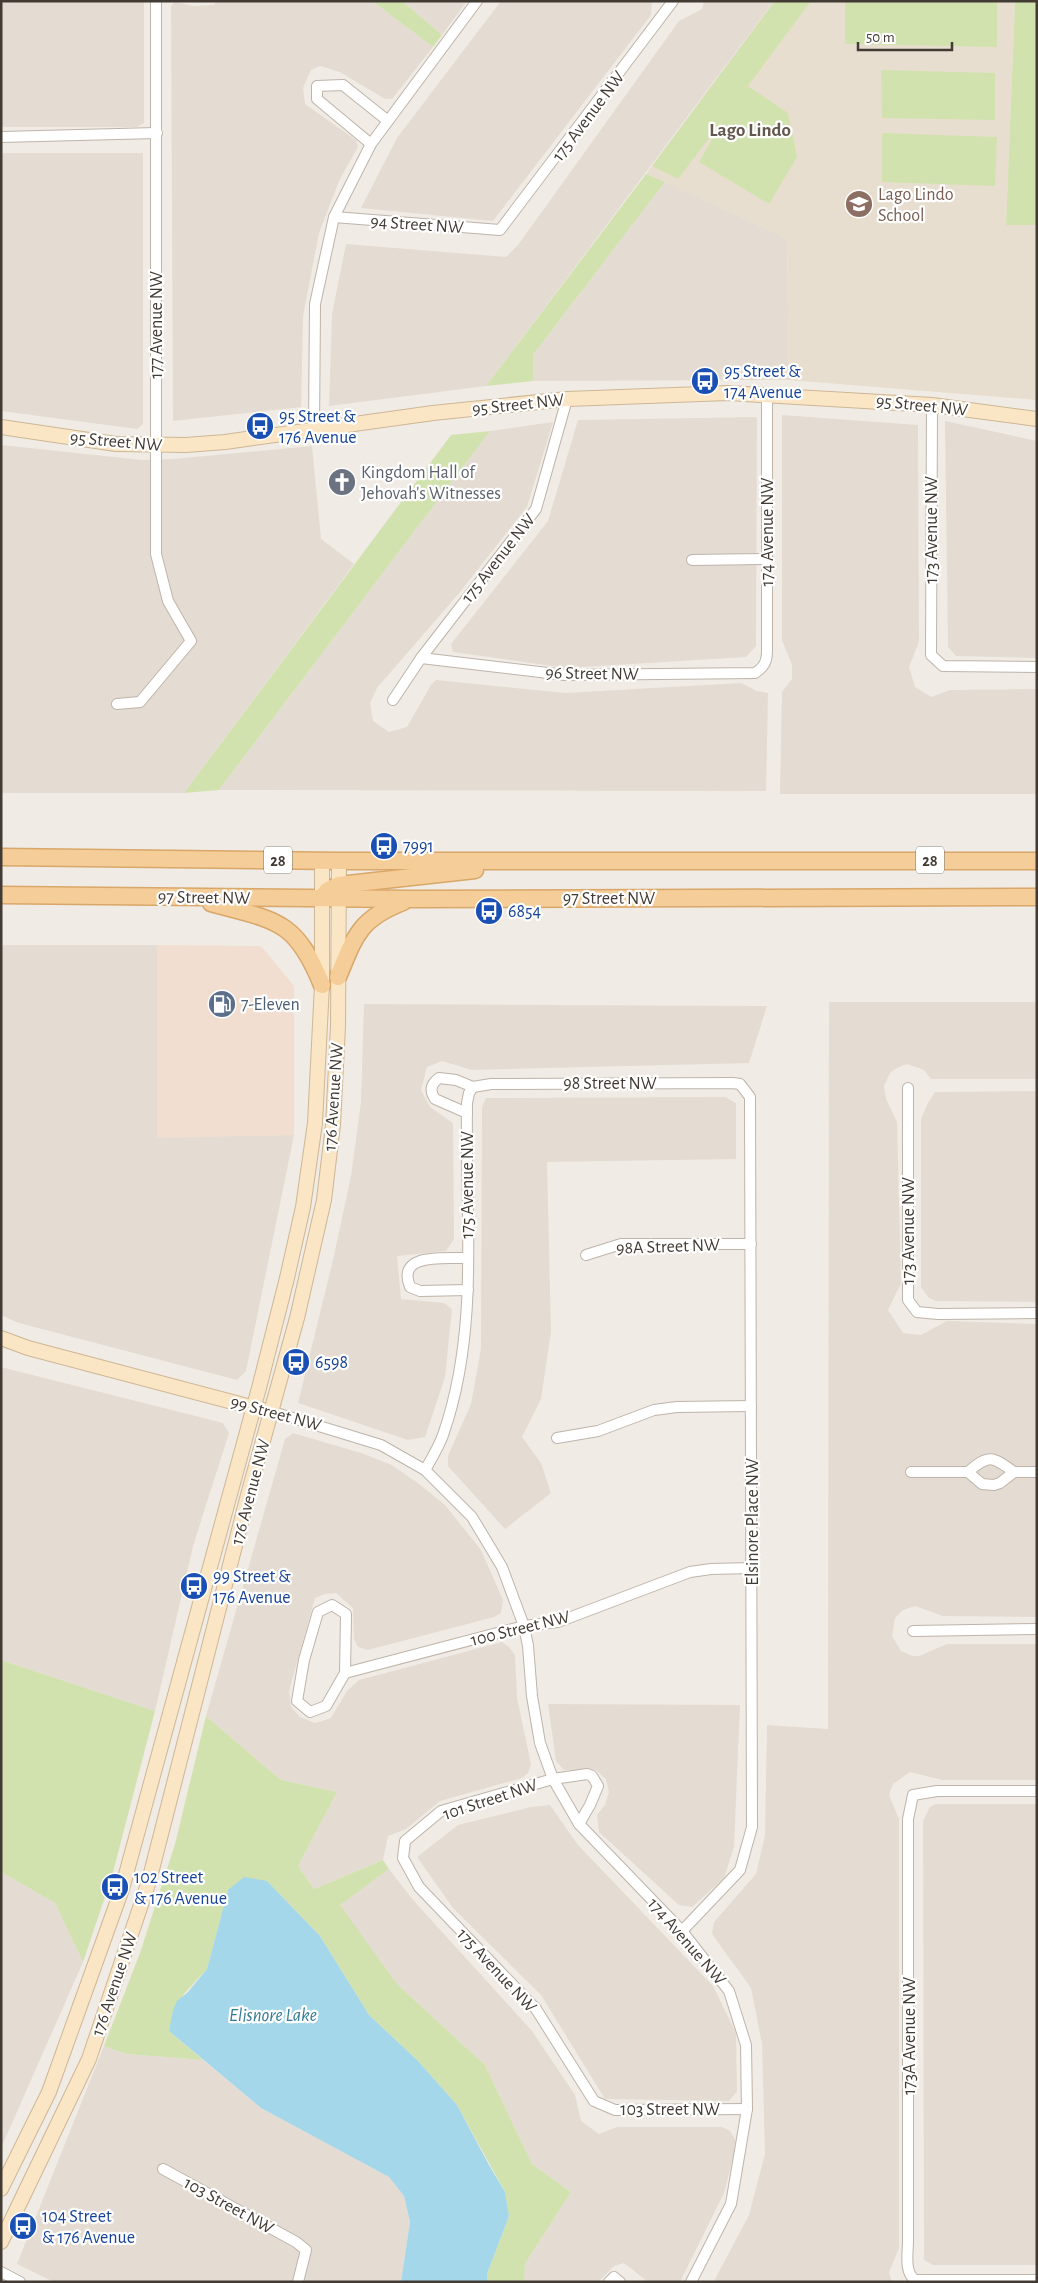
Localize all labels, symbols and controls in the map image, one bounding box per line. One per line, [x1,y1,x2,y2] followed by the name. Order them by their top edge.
[858,20,952,52] scale bar
[866,30,895,45] text: 50 m
[549,68,628,165] street label: 175 Avenue NW
[709,121,791,140] district label: Lago Lindo
[878,186,954,225] place label: Lago Lindo School
[844,189,874,219] school or university icon: Lago Lindo School
[370,213,464,237] street label: 94 Street NW
[148,271,166,379] street label: 177 Avenue NW
[724,363,802,402] place label: 95 Street & 174 Avenue
[690,366,720,396] bus stop icon: 95 Street & 174 Avenue
[471,391,565,419] street label: 95 Street NW
[875,392,969,420] street label: 95 Street NW
[279,408,357,447] place label: 95 Street & 176 Avenue
[245,411,275,441] bus stop icon: 95 Street & 176 Avenue
[69,429,163,455] street label: 95 Street NW
[361,464,501,503] place label: Kingdom Hall of Jehovah's Witnesses
[327,467,357,497] church icon: Kingdom Hall of Jehovah's Witnesses
[923,476,941,584] street label: 173 Avenue NW
[759,478,777,586] street label: 174 Avenue NW
[459,511,539,607] street label: 175 Avenue NW
[545,664,639,684] street label: 96 Street NW
[369,831,399,861] bus stop icon: 7991
[403,838,434,856] place label: 7991
[264,846,292,874] road number: 28
[916,846,944,874] road number: 28
[158,888,250,908] street label: 97 Street NW
[563,890,655,908] street label: 97 Street NW
[474,896,504,926] bus stop icon: 6854
[508,903,542,921] place label: 6854
[207,989,237,1019] fuel station icon: 7-Eleven
[241,996,300,1014] place label: 7-Eleven
[321,1042,347,1152] street label: 176 Avenue NW
[563,1075,657,1093] street label: 98 Street NW
[459,1131,477,1239] street label: 175 Avenue NW
[900,1177,918,1285] street label: 173 Avenue NW
[616,1236,720,1258] street label: 98A Street NW
[281,1347,311,1377] bus stop icon: 6598
[315,1354,348,1372] place label: 6598
[228,1393,323,1435] street label: 99 Street NW
[228,1437,274,1547] street label: 176 Avenue NW
[744,1458,762,1586] street label: Elsinore Place NW
[213,1568,291,1607] place label: 99 Street & 176 Avenue
[179,1571,209,1601] bus stop icon: 99 Street & 176 Avenue
[469,1608,572,1650] street label: 100 Street NW
[441,1776,540,1824] street label: 101 Street NW
[134,1869,227,1908] place label: 102 Street & 176 Avenue
[100,1872,130,1902] bus stop icon: 102 Street & 176 Avenue
[644,1895,729,1989] street label: 174 Avenue NW
[453,1925,540,2016] street label: 175 Avenue NW
[89,1930,141,2039] street label: 176 Avenue NW
[901,1977,919,2095] street label: 173A Avenue NW
[229,2006,317,2025] water label: Elisnore Lake
[620,2101,720,2119] street label: 103 Street NW
[181,2174,276,2238] street label: 103 Street NW
[42,2208,135,2247] place label: 104 Street & 176 Avenue
[8,2211,38,2241] bus stop icon: 104 Street & 176 Avenue

